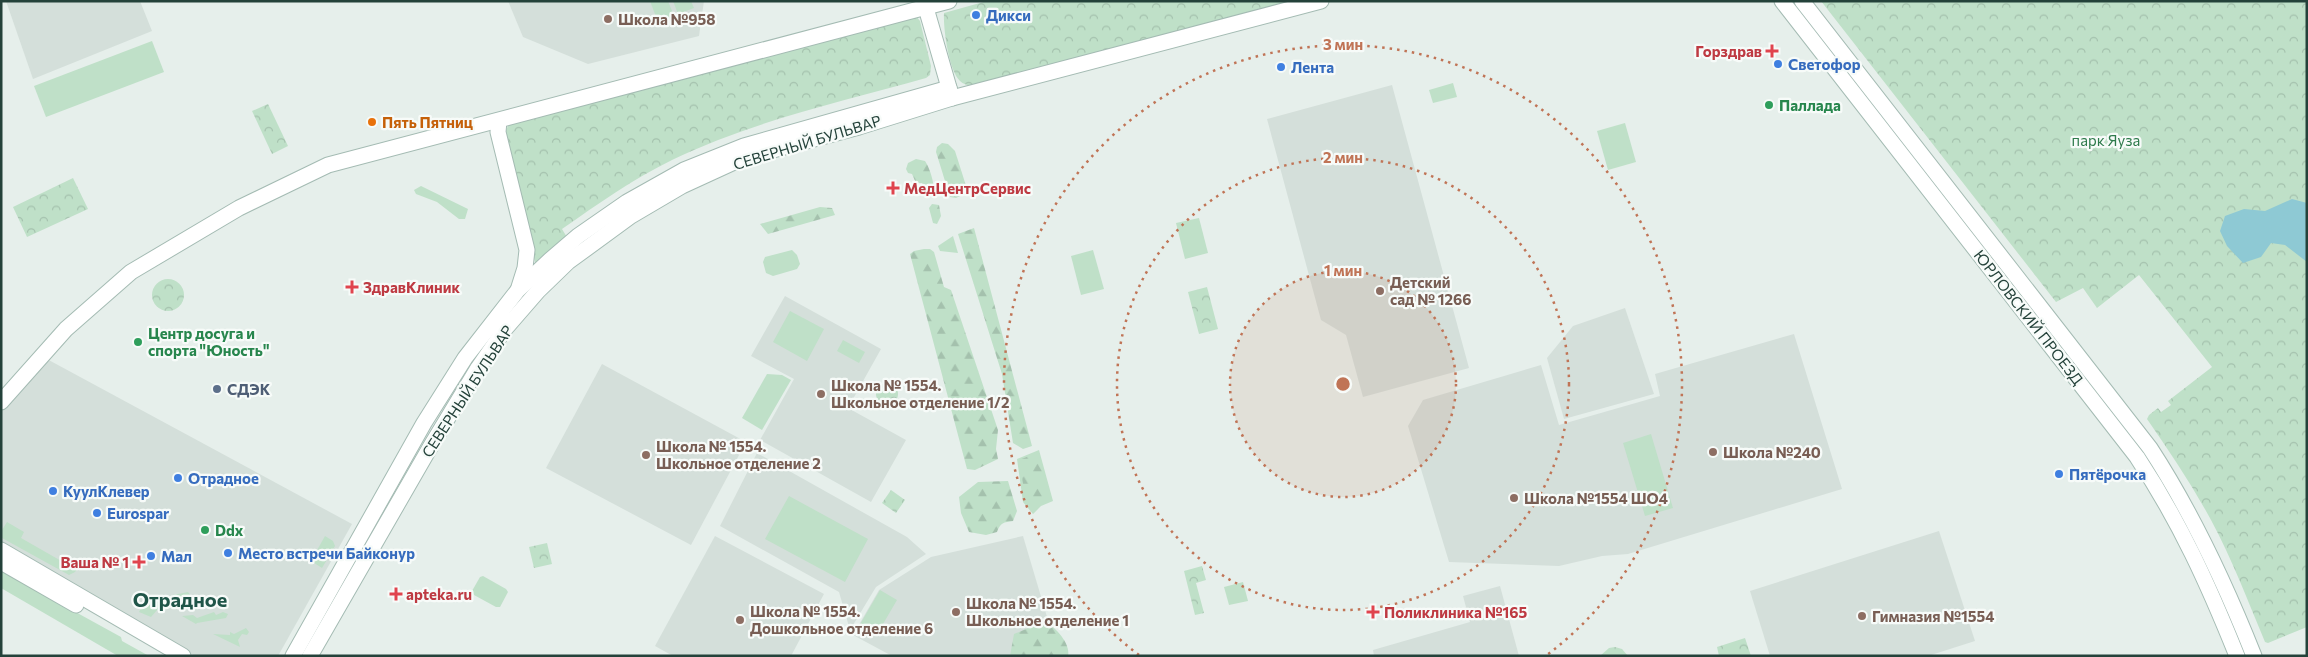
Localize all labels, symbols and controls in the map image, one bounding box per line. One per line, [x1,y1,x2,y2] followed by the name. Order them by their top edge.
[986,6,1031,24] place label: Дикси
[970,9,982,21] marker: Дикси
[618,10,716,28] place label: Школа №958
[602,13,614,25] marker: Школа №958
[1323,35,1363,53] text: 3 мин
[1695,42,1762,60] place label: Горздрав
[1766,45,1778,57] marker: Горздрав
[1788,55,1861,73] place label: Светофор
[1291,58,1334,76] place label: Лента
[1772,58,1784,70] marker: Светофор
[1275,61,1287,73] marker: Лента
[1779,96,1841,114] place label: Паллада
[1763,99,1775,111] marker: Паллада
[731,111,883,173] street label: СЕВЕРНЫЙ БУЛЬВАР
[382,113,473,131] place label: Пять Пятниц
[366,116,378,128] marker: Пять Пятниц
[2072,131,2140,149] park label: парк Яуза
[1323,148,1363,166] text: 2 мин
[904,179,1031,197] place label: МедЦентрСервис
[886,181,900,195] marker: МедЦентрСервис
[1971,246,2087,388] street label: ЮРЛОВСКИЙ ПРОЕЗД
[1324,261,1362,279] text: 1 мин
[1390,273,1472,308] place label: Детский сад № 1266
[363,278,461,296] place label: ЗдравКлиник
[345,280,359,294] marker: ЗдравКлиник
[1374,285,1386,297] marker: Детский сад № 1266
[418,322,516,460] street label: СЕВЕРНЫЙ БУЛЬВАР
[148,324,269,359] place label: Центр досуга и спорта "Юность"
[132,336,144,348] marker: Центр досуга и спорта "Юность"
[1334,375,1352,393] centre of rings
[831,376,1009,411] place label: Школа № 1554. Школьное отделение 1/2
[227,380,271,398] place label: СДЭК
[211,383,223,395] marker: СДЭК
[815,388,827,400] marker: Школа № 1554. Школьное отделение 1/2
[656,437,821,472] place label: Школа № 1554. Школьное отделение 2
[1723,443,1821,461] place label: Школа №240
[1707,446,1719,458] marker: Школа №240
[640,449,652,461] marker: Школа № 1554. Школьное отделение 2
[2069,465,2146,483] place label: Пятёрочка
[2053,468,2065,480] marker: Пятёрочка
[188,469,259,487] place label: Отрадное
[172,472,184,484] marker: Отрадное
[63,482,150,500] place label: КуулКлевер
[47,485,59,497] marker: КуулКлевер
[1524,489,1668,507] place label: Школа №1554 ШО4
[1508,492,1520,504] marker: Школа №1554 ШО4
[107,504,169,522] place label: Eurospar
[91,507,103,519] marker: Eurospar
[215,521,244,539] place label: Ddx
[199,524,211,536] marker: Ddx
[238,544,415,562] place label: Место встречи Байконур
[161,547,192,565] place label: Мал
[222,547,234,559] marker: Место встречи Байконур
[145,550,157,562] marker: Мал
[61,553,129,571] place label: Ваша № 1
[133,556,145,568] marker: Ваша № 1
[406,585,472,603] place label: apteka.ru
[133,587,227,611] district label: Отрадное
[390,588,402,600] marker: apteka.ru
[966,594,1129,629] place label: Школа № 1554. Школьное отделение 1
[750,602,933,637] place label: Школа № 1554. Дошкольное отделение 6
[1384,603,1527,621] place label: Поликлиника №165
[1366,605,1380,619] marker: Поликлиника №165
[950,606,962,618] marker: Школа № 1554. Школьное отделение 1
[1872,607,1995,625] place label: Гимназия №1554
[1856,610,1868,622] marker: Гимназия №1554
[734,614,746,626] marker: Школа № 1554. Дошкольное отделение 6

